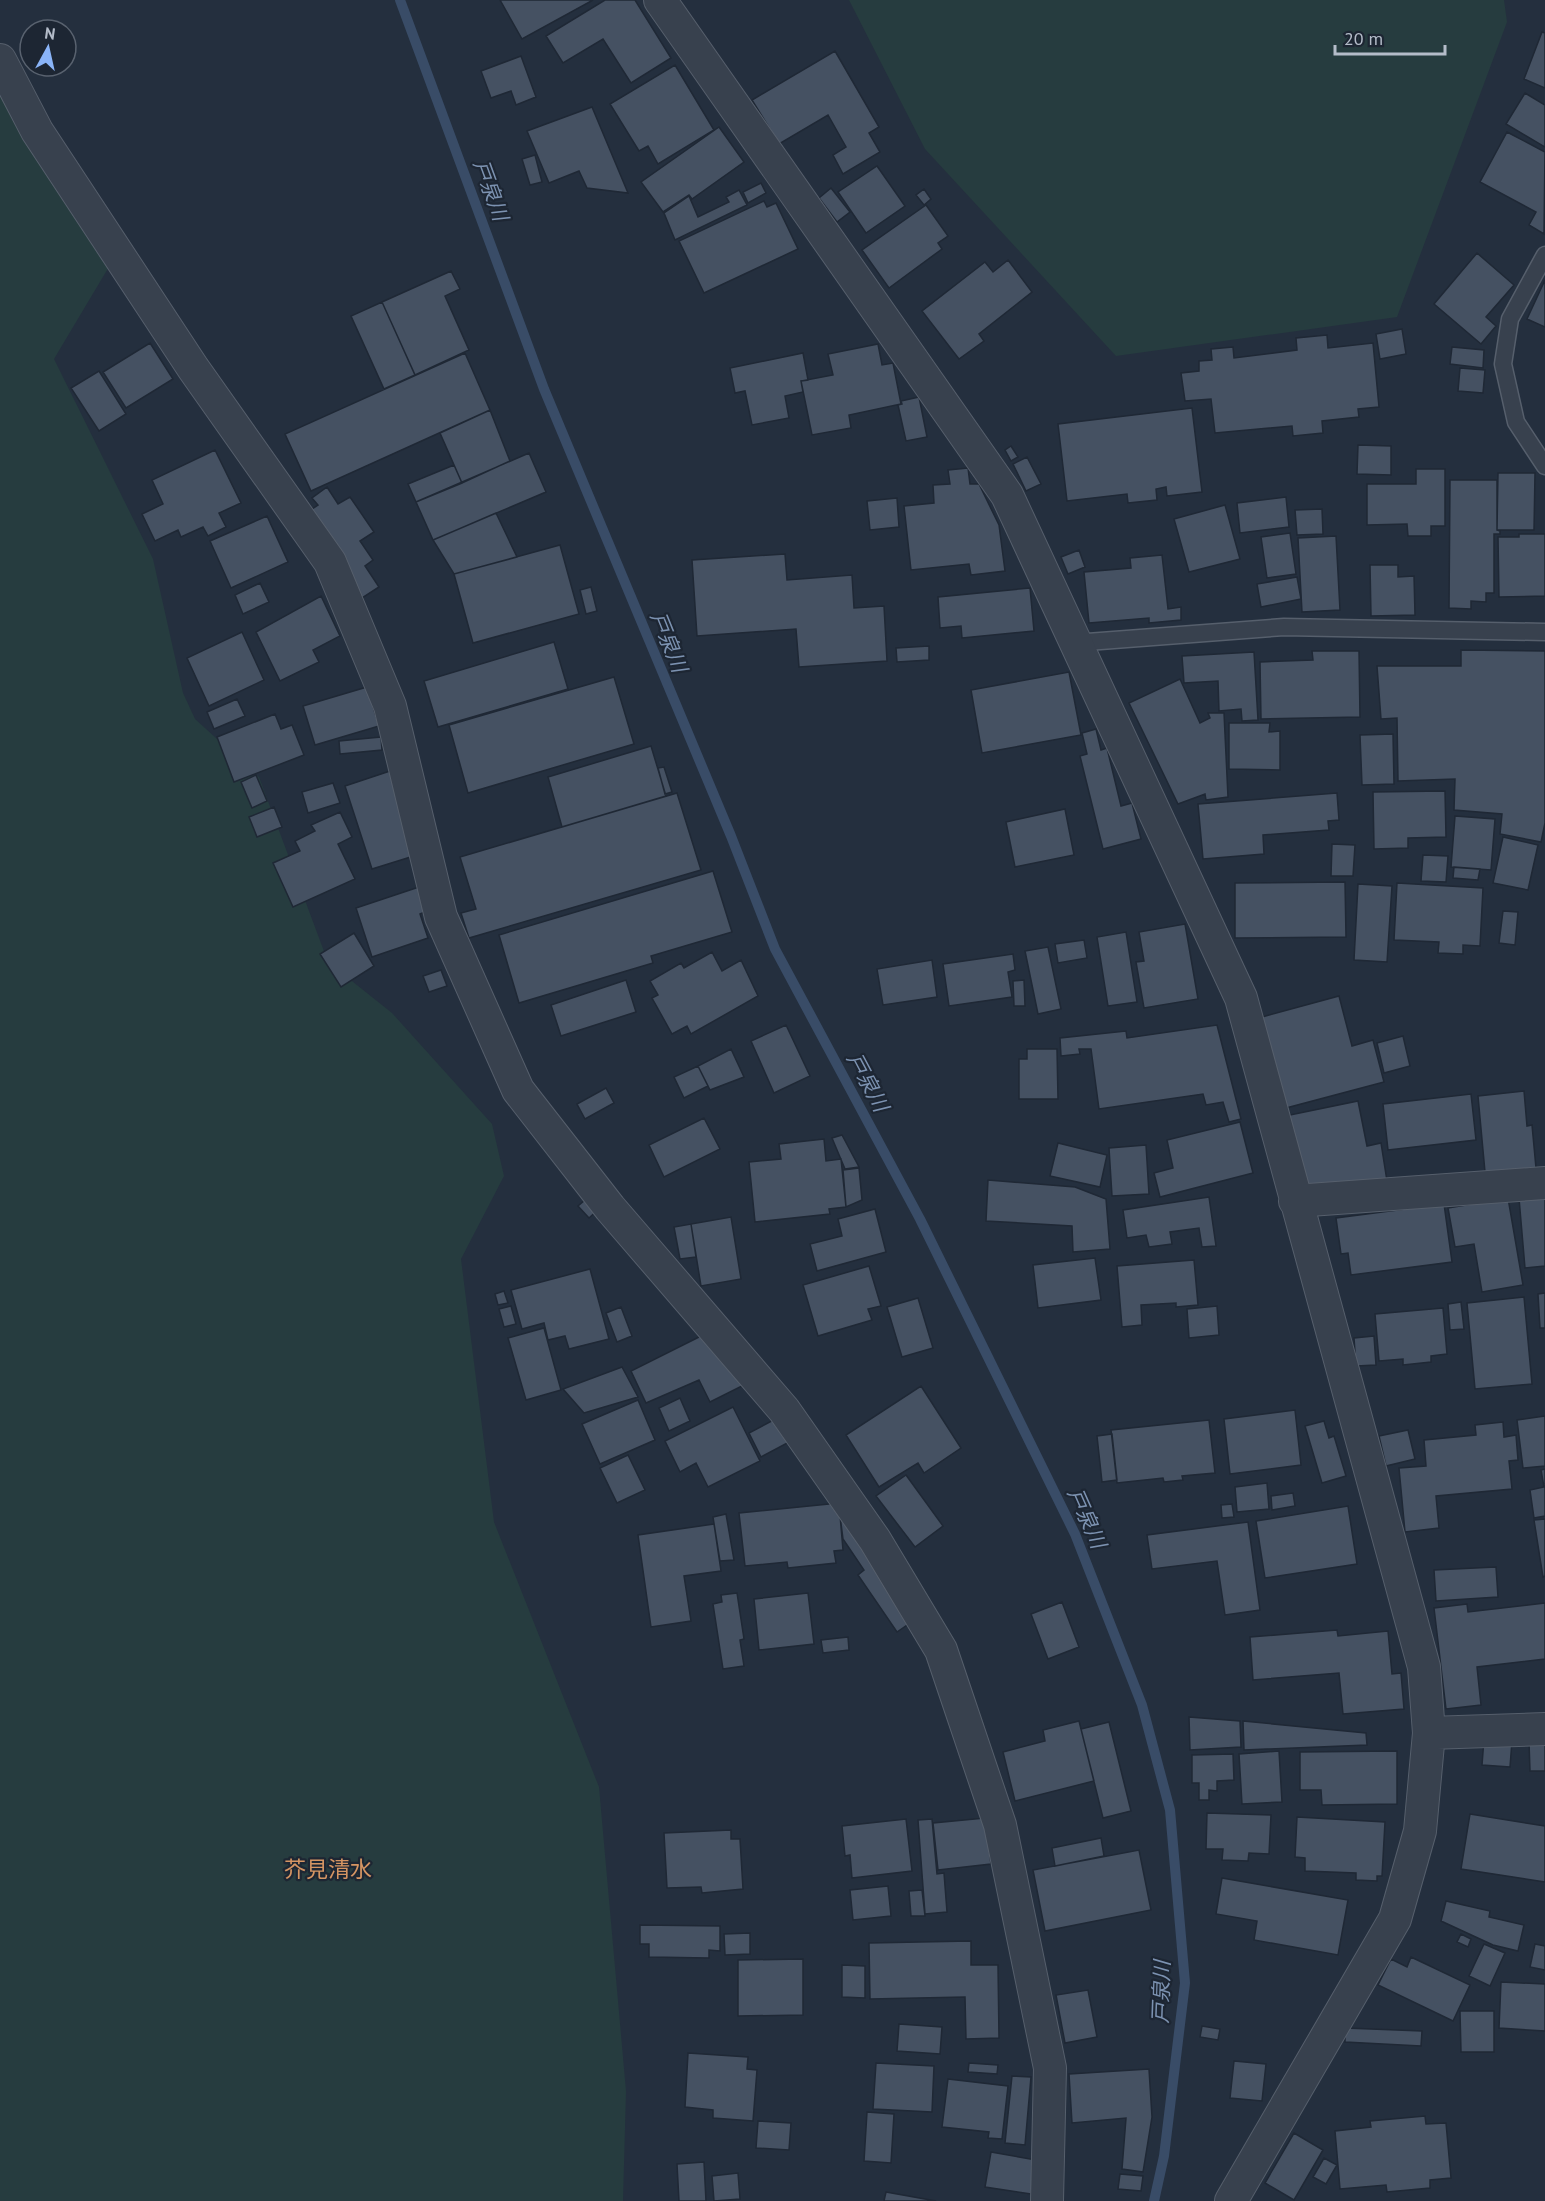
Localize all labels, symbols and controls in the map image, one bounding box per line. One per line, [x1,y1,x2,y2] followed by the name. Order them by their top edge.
[18,18,78,78] north arrow
[1335,18,1444,56] scale bar
[43,23,57,44] text: N
[1344,27,1383,50] text: 20 m
[468,156,515,226] water label: 戸泉川
[645,608,694,678] water label: 戸泉川
[841,1048,896,1118] water label: 戸泉川
[1062,1484,1113,1554] water label: 戸泉川
[284,1855,372,1883] district label: 芥見清水
[1146,1958,1176,2024] water label: 戸泉川

